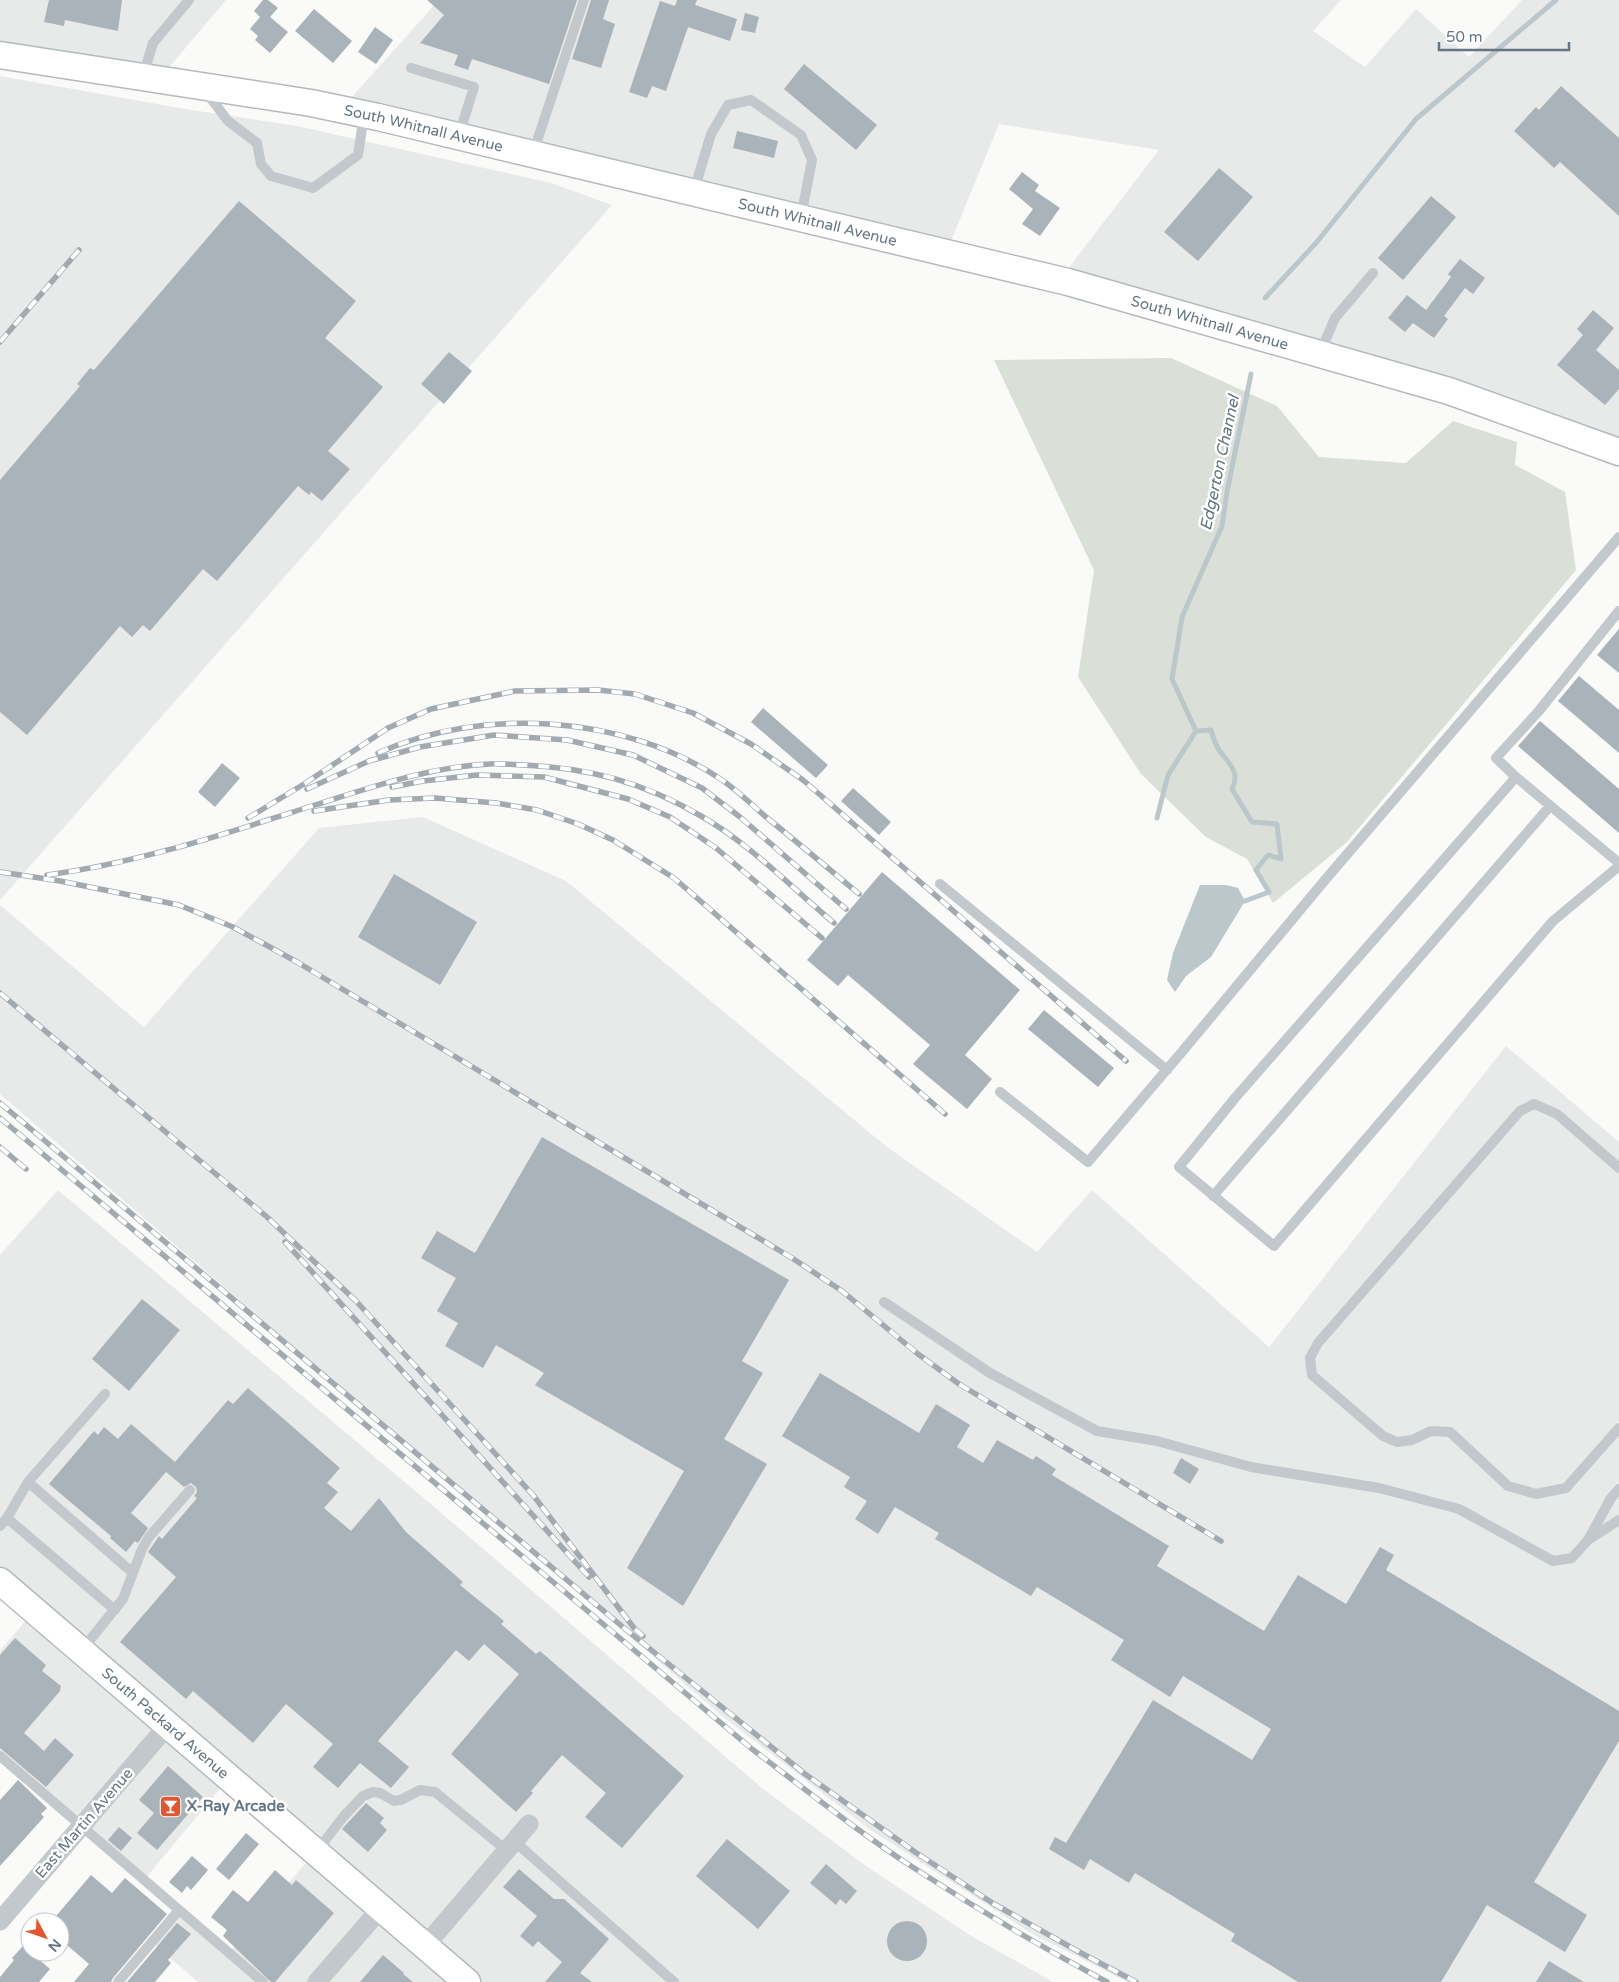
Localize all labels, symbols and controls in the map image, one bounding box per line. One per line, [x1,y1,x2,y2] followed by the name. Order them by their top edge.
[1439,20,1569,52] scale bar
[1446,28,1483,46] text: 50 m
[342,101,505,156] street label: South Whitnall Avenue
[736,194,899,250] street label: South Whitnall Avenue
[1129,292,1290,354] street label: South Whitnall Avenue
[1196,392,1244,532] water label: Edgerton Channel
[98,1664,233,1782] street label: South Packard Avenue
[31,1764,137,1882] street label: East Martin Avenue
[159,1794,183,1818] bar icon: X-Ray Arcade
[187,1797,285,1816] place label: X-Ray Arcade
[20,1912,70,1962] north arrow
[44,1935,65,1955] text: N

